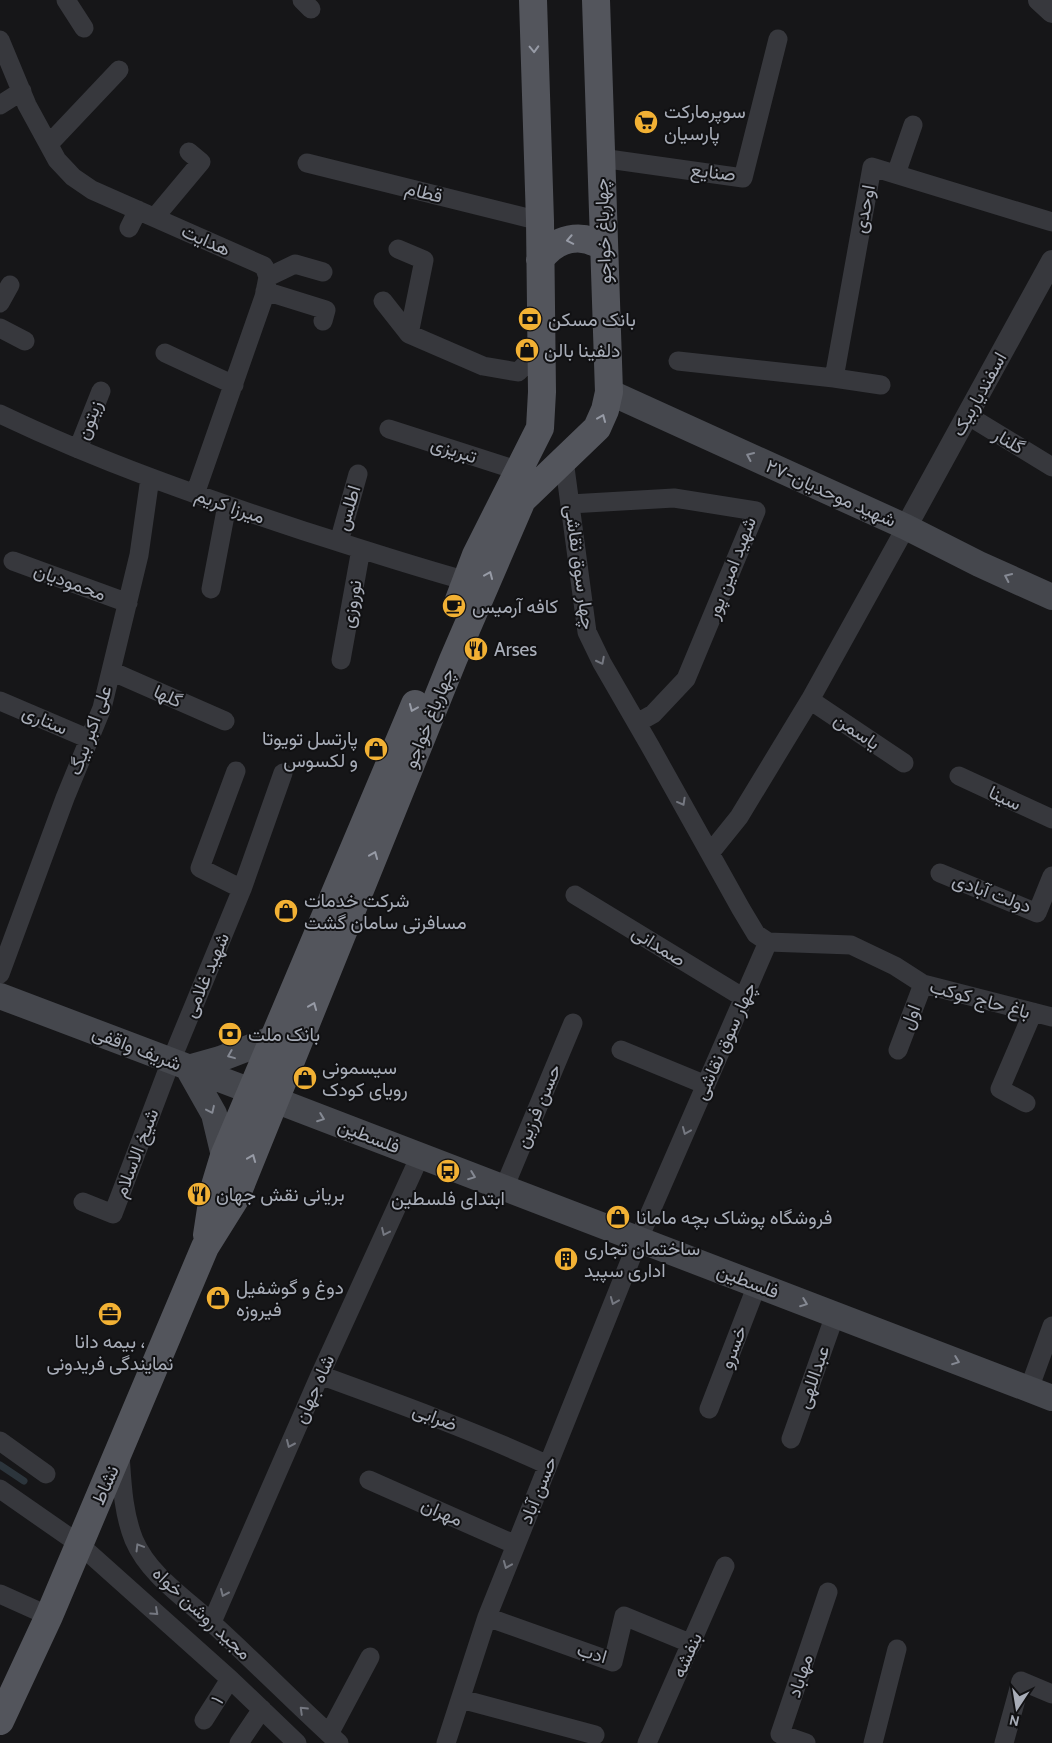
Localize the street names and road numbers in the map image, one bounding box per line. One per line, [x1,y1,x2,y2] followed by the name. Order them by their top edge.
[689,158,737,188] street label: صنایع
[403,176,445,209] street label: قطام
[590,178,618,284] street label: چهارباغ خواجو
[848,183,880,235] street label: اوحدی
[178,219,234,261] street label: هدایت
[946,348,1012,440] street label: اسفندیاربیک
[71,397,107,443] street label: زیتون
[988,422,1029,459] street label: گلنار
[428,432,480,468] street label: تبریزی
[762,454,900,532] street label: ۲۷-شهید موحدیان
[192,483,268,530] street label: میرزا کریم
[331,483,365,533] street label: اطلس
[558,503,600,631] street label: چهار سوق نقاشی
[701,514,763,624] street label: شهید امین پور
[31,558,109,606] street label: محمودیان
[335,578,367,630] street label: نوروزی
[399,665,461,772] street label: چهارباغ خواجو
[150,680,186,712] street label: گلها
[63,682,117,778] street label: علی اکبر بیگ
[19,700,71,740] street label: ستاری
[830,707,884,755] street label: یاسمن
[985,781,1025,815] street label: سینا
[949,868,1035,918] street label: دولت آبادی
[628,921,690,971] street label: صمدانی
[178,929,234,1021] street label: شهید غلامی
[927,975,1033,1024] street label: باغ حاج کوکب
[689,979,763,1104] street label: چهار سوق نقاشی
[895,1001,925,1033] street label: اول
[89,1021,185,1075] street label: شریف واقفی
[510,1060,566,1152] street label: حسن فرزین
[109,1105,165,1201] street label: شیخ الاسلام
[335,1114,403,1158] street label: فلسطین
[714,1259,782,1303] street label: فلسطین
[714,1322,752,1372] street label: خسرو
[792,1342,834,1412] street label: عبداللهی
[289,1351,339,1427] street label: شاه جهان
[409,1398,461,1436] street label: ضرابی
[514,1453,562,1527] street label: حسن آباد
[86,1462,124,1508] street label: نشاط
[418,1493,466,1531] street label: مهران
[148,1561,256,1665] street label: مجید روشن خواه
[667,1629,707,1681] street label: بنفشه
[574,1638,610,1668] street label: ادب
[782,1651,818,1701] street label: مهاباد
[206,1692,228,1708] street label: ۱

